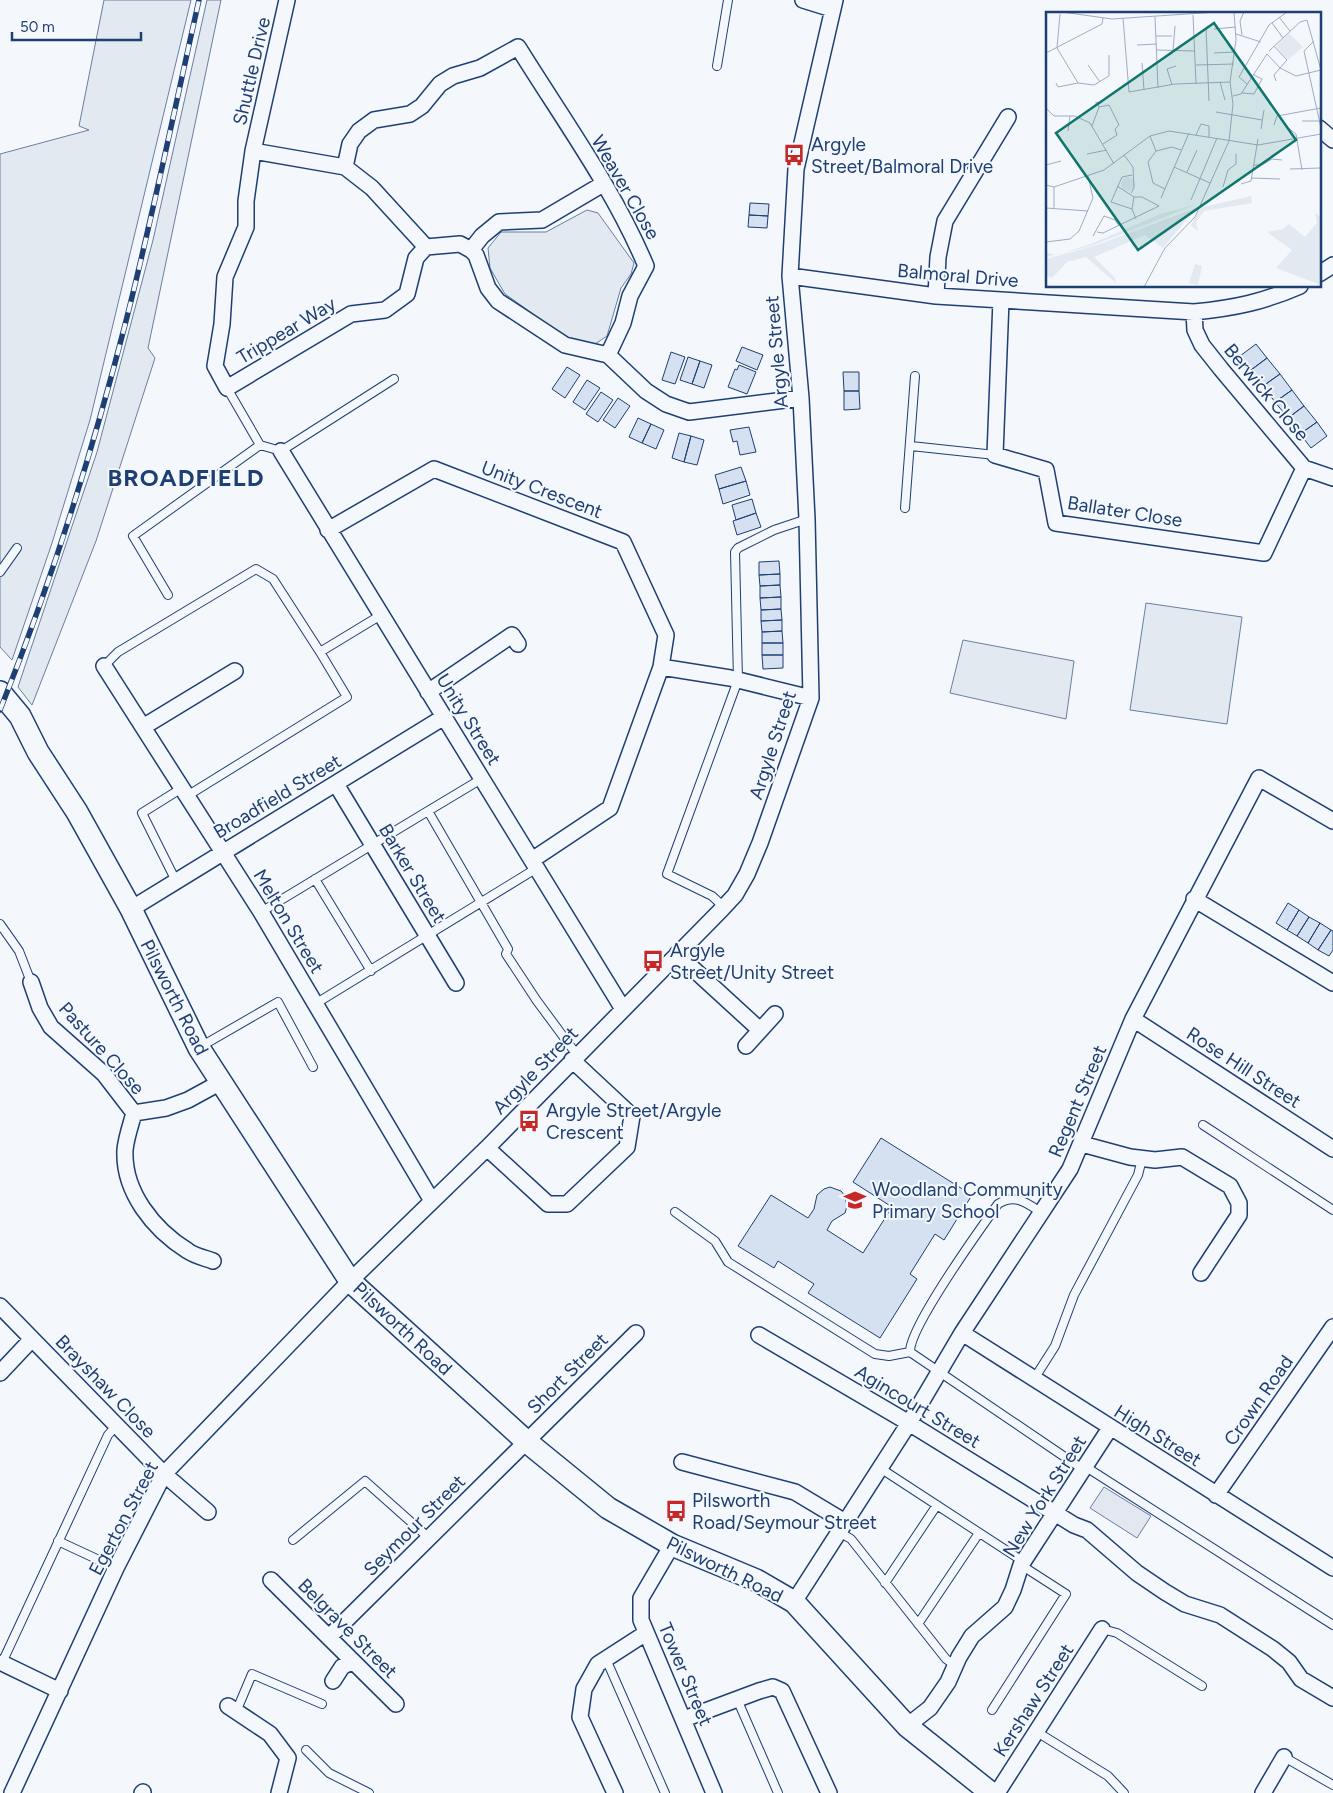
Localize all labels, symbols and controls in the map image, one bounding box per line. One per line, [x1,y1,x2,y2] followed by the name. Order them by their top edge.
[12,10,141,42] scale bar
[1046,12,1320,288] inset map
[228,15,275,127] street label: Shuttle Drive
[20,18,55,36] text: 50 m
[586,131,665,244] street label: Weaver Close
[811,133,993,178] place label: Argyle Street/Balmoral Drive
[781,142,807,168] bus stop icon: Argyle Street/Balmoral Drive
[896,259,1020,292] street label: Balmoral Drive
[233,292,340,369] street label: Trippear Way
[760,295,793,409] street label: Argyle Street
[1219,339,1314,446] street label: Berwick Close
[478,456,606,523] street label: Unity Crescent
[107,463,265,492] district label: BROADFIELD
[1066,491,1184,532] street label: Ballater Close
[431,669,506,769] street label: Unity Street
[744,688,801,802] street label: Argyle Street
[209,749,345,844] street label: Broadfield Street
[374,820,451,927] street label: Barker Street
[249,865,329,977] street label: Melton Street
[136,936,214,1059] street label: Pilsworth Road
[670,939,834,984] place label: Argyle Street/Unity Street
[640,948,666,974] bus stop icon: Argyle Street/Unity Street
[54,997,149,1099] street label: Pasture Close
[488,1022,583,1119] street label: Argyle Street
[1182,1022,1305,1113] street label: Rose Hill Street
[1044,1042,1111,1161] street label: Regent Street
[546,1099,721,1144] place label: Argyle Street/Argyle Crescent
[516,1108,542,1134] bus stop icon: Argyle Street/Argyle Crescent
[872,1178,1063,1223] place label: Woodland Community Primary School
[842,1187,868,1213] school or university icon: Woodland Community Primary School
[348,1277,457,1380] street label: Pilsworth Road
[522,1328,613,1419] street label: Short Street
[51,1330,161,1443] street label: Brayshaw Close
[1219,1351,1298,1450] street label: Crown Road
[851,1360,985,1453] street label: Agincourt Street
[1110,1400,1206,1471] street label: High Street
[998,1431,1091,1561] street label: New York Street
[84,1457,163,1579] street label: Egerton Street
[359,1470,470,1581] street label: Seymour Street
[692,1489,877,1534] place label: Pilsworth Road/Seymour Street
[663,1498,689,1524] bus stop icon: Pilsworth Road/Seymour Street
[663,1531,787,1608] street label: Pilsworth Road
[293,1574,402,1683] street label: Belgrave Street
[654,1619,718,1729] street label: Tower Street
[988,1639,1078,1761] street label: Kershaw Street

